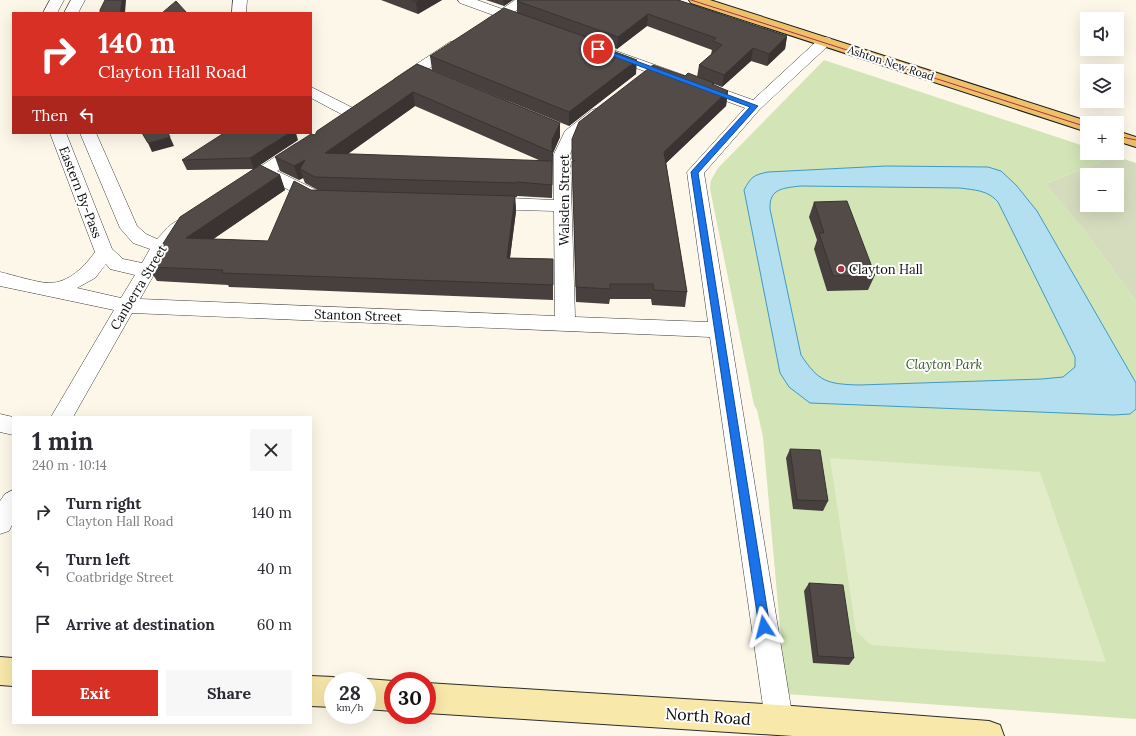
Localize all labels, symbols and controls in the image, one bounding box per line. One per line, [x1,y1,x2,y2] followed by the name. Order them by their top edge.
[1080,12,1124,212] map controls
[1080,12,1124,56] button: sound
[98,25,176,61] text: 140 m
[32,28,84,80] icon: right
[581,32,615,66] pin
[587,38,609,60] icon: arrive
[845,42,936,84] street label: Ashton New Road
[98,60,247,83] text: Clayton Hall Road
[1080,64,1124,108] button: layers
[76,104,98,126] icon: left
[32,106,68,125] text: Then
[1080,116,1124,160] button: +
[55,144,106,241] street label: Eastern By-Pass
[556,154,573,246] street label: Walsden Street
[1080,168,1124,212] button: −
[106,242,171,333] street label: Canberra Street
[849,261,923,278] place label: Clayton Hall
[836,264,846,274] marker: Clayton Hall
[314,305,402,326] street label: Stanton Street
[906,356,983,373] park label: Clayton Park
[32,426,93,457] text: 1 min
[250,429,292,471] button: close
[32,457,107,474] text: 240 m · 10:14
[66,494,142,513] text: Turn right
[32,501,54,523] icon: right
[252,503,292,522] text: 140 m
[66,513,173,530] text: Clayton Hall Road
[66,550,130,569] text: Turn left
[32,557,54,579] icon: left
[257,559,292,578] text: 40 m
[66,569,173,586] text: Coatbridge Street
[743,606,785,648] position arrow
[32,613,54,635] icon: arrive
[66,615,215,634] text: Arrive at destination
[257,615,292,634] text: 60 m
[32,670,158,716] button: Exit
[166,670,292,716] button: Share
[384,672,436,724] speed limit sign: 30
[339,680,361,705] text: 28
[336,701,364,714] text: km/h
[665,703,752,729] street label: North Road

